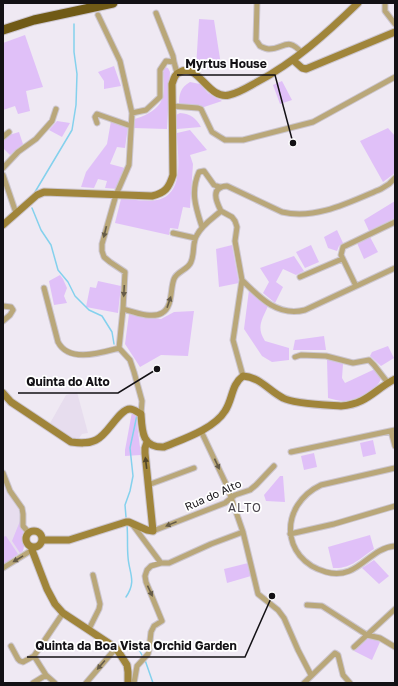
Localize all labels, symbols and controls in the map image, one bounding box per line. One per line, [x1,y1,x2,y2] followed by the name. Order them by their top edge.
[177,51,275,75] callout: Myrtus House
[185,56,267,71] text: Myrtus House
[101,226,107,238] one-way arrow
[121,285,127,298] one-way arrow
[166,296,172,308] one-way arrow
[18,369,118,393] callout: Quinta do Alto
[26,374,110,389] text: Quinta do Alto
[143,457,149,469] one-way arrow
[214,459,220,470] one-way arrow
[183,476,243,513] street label: Rua do Alto
[228,500,262,515] district label: ALTO
[165,521,177,527] one-way arrow
[13,555,23,563] one-way arrow
[147,586,153,597] one-way arrow
[27,633,245,657] callout: Quinta da Boa Vista Orchid Garden
[35,638,237,653] text: Quinta da Boa Vista Orchid Garden
[96,660,105,671] one-way arrow

